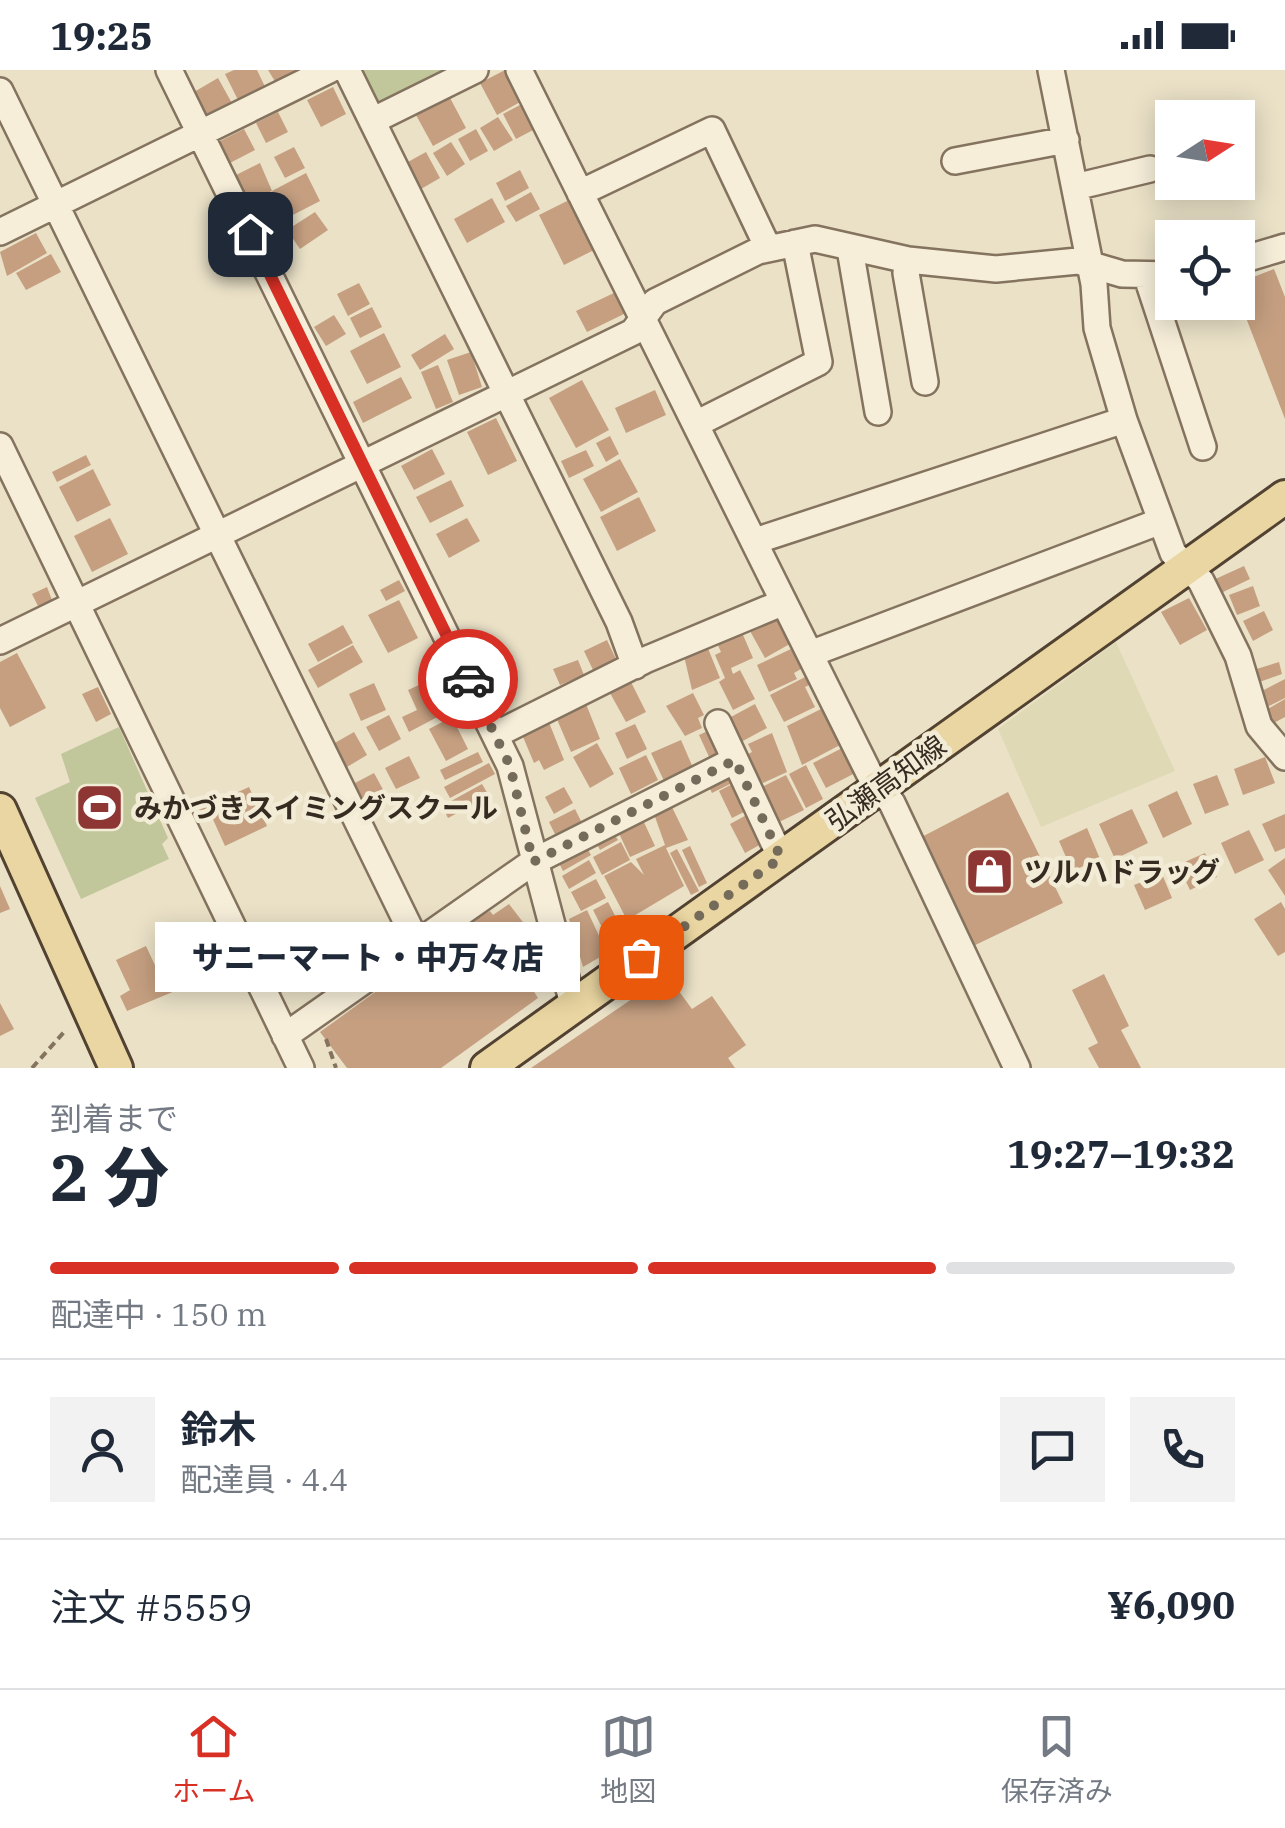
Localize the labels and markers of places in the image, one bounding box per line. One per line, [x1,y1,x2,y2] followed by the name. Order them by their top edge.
[208,192,293,277] pin
[73,782,125,834] sports icon: みかづきスイミングスクール
[134,789,498,826] place label: みかづきスイミングスクール
[963,846,1015,898] shop icon: ツルハドラッグ
[1024,853,1220,890] place label: ツルハドラッグ
[599,915,684,1000] pin
[156,922,581,992] callout: サニーマート・中万々店

